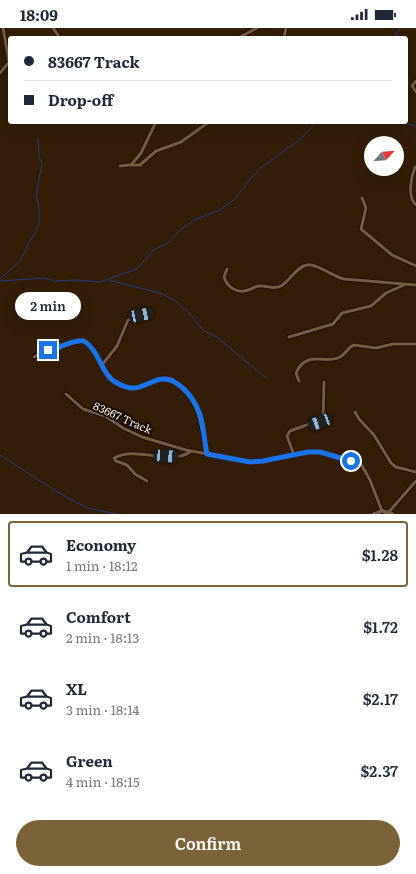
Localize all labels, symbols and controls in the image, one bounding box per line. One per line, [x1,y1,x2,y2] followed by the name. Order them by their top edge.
[20,3,58,26] text: 18:09
[48,50,140,73] text: 83667 Track
[48,88,113,111] text: Drop-off
[364,136,404,176] north arrow
[364,136,404,176] map controls
[15,292,81,320] callout: 2 min
[30,296,66,315] text: 2 min
[128,307,154,323] car
[39,341,57,359] route end
[91,397,155,437] street label: 83667 Track
[307,412,333,432] car
[154,449,178,463] car
[342,452,360,470] route start
[66,533,136,556] text: Economy
[18,536,54,572] icon: car
[362,543,398,566] text: $1.28
[66,556,138,575] text: 1 min · 18:12
[66,605,131,628] text: Comfort
[18,608,54,644] icon: car
[363,615,398,638] text: $1.72
[66,628,139,647] text: 2 min · 18:13
[66,677,87,700] text: XL
[18,680,54,716] icon: car
[363,687,398,710] text: $2.17
[66,700,139,719] text: 3 min · 18:14
[66,749,113,772] text: Green
[18,752,54,788] icon: car
[361,759,398,782] text: $2.37
[66,772,140,791] text: 4 min · 18:15
[16,820,400,866] button: Confirm

